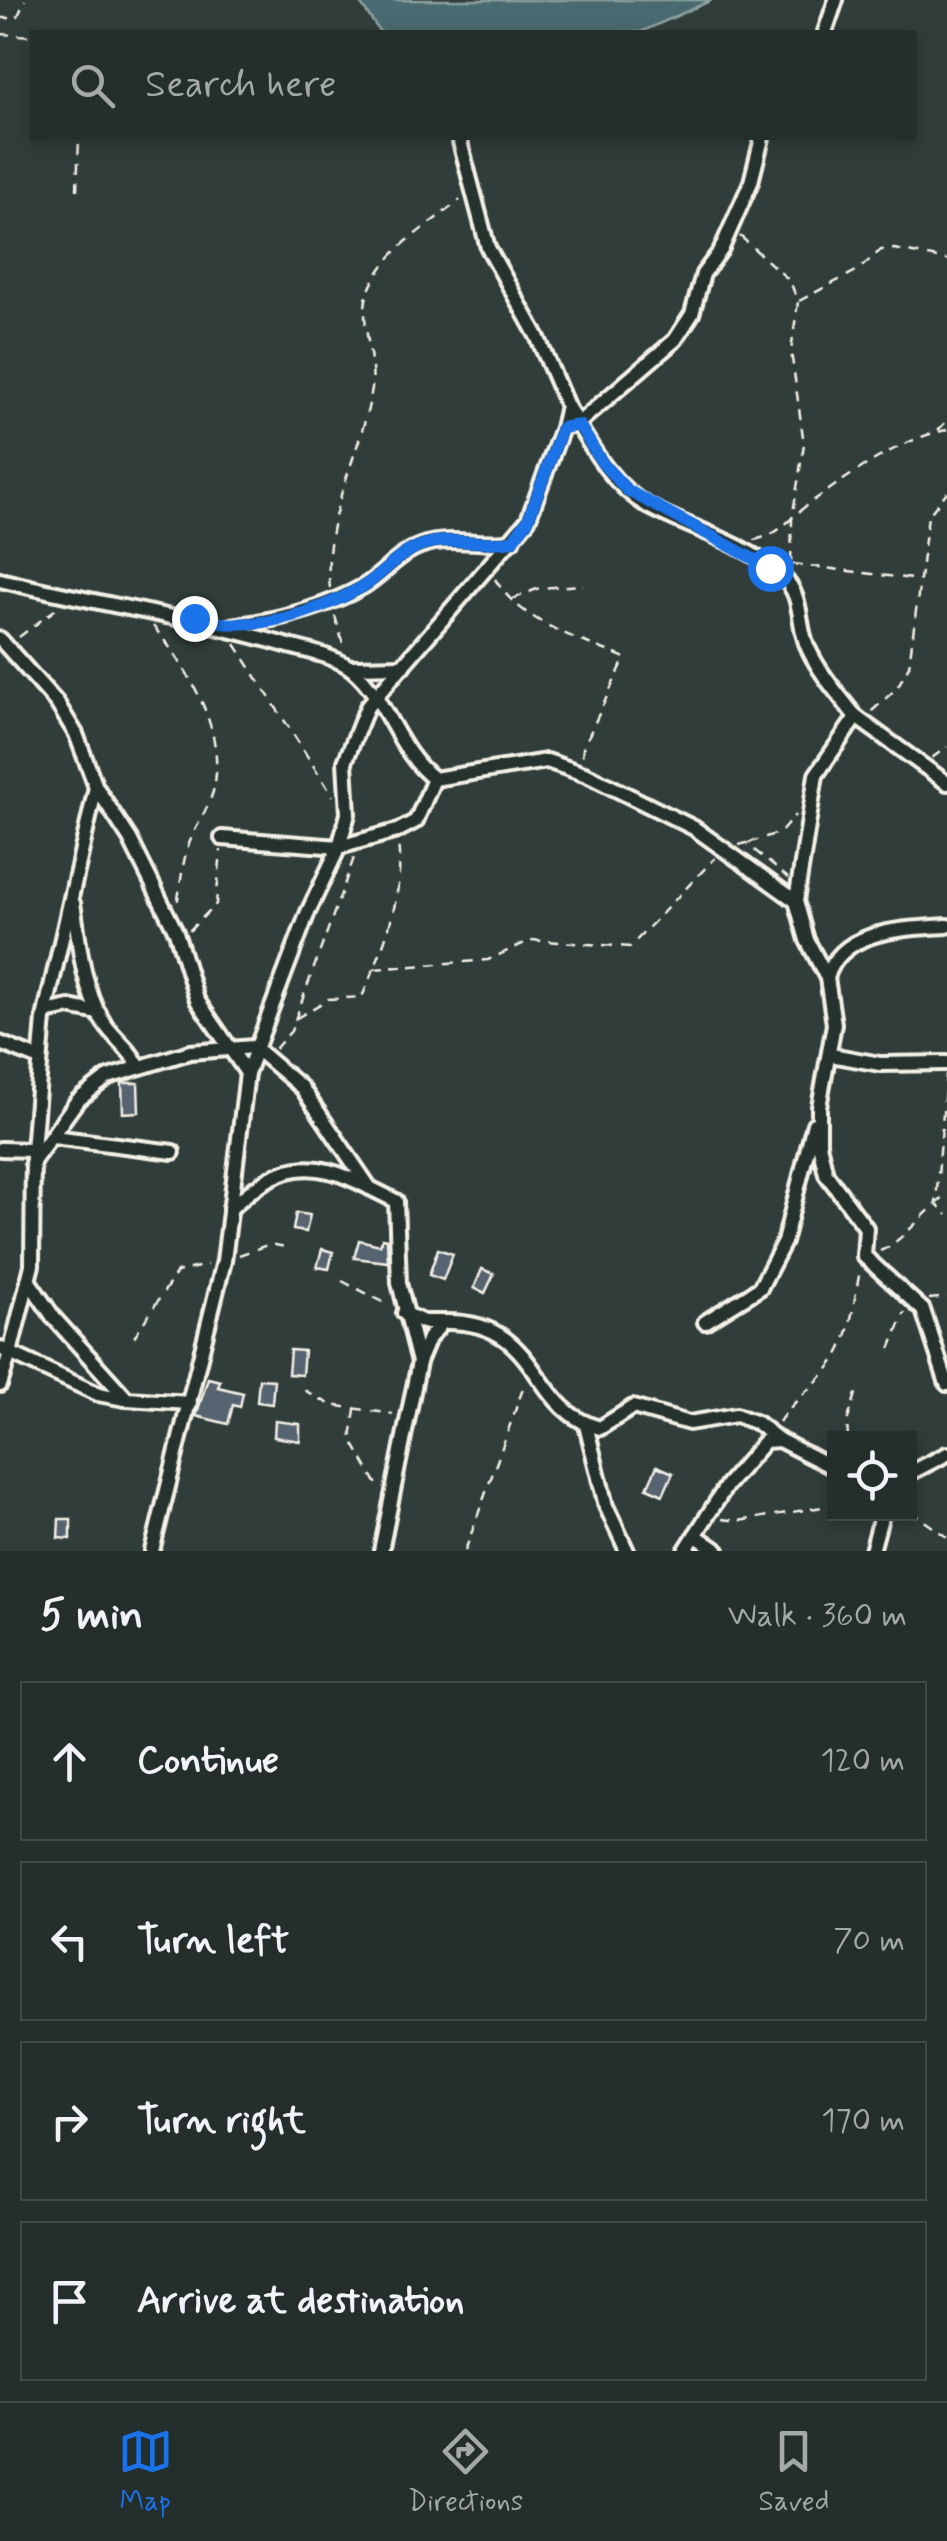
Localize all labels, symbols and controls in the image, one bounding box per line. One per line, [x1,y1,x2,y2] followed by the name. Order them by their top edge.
[30,30,917,140] search box
[65,58,120,113] icon: search
[145,61,336,110] text: Search here
[748,546,794,592] route start
[172,596,218,642] route end
[827,1431,917,1521] map controls
[827,1431,917,1521] button: locate
[40,1589,143,1644] text: 5 min
[728,1595,907,1637] text: Walk · 360 m
[42,1734,97,1789] icon: ahead
[137,1737,279,1786] text: Continue
[820,1740,905,1782] text: 120 m
[42,1914,97,1969] icon: left
[137,1917,289,1966] text: Turn left
[833,1920,905,1962] text: 70 m
[42,2094,97,2149] icon: right
[137,2097,306,2146] text: Turn right
[821,2100,905,2142] text: 170 m
[42,2274,97,2329] icon: arrive
[137,2277,464,2326] text: Arrive at destination
[118,2424,173,2521] tab: Map
[408,2424,523,2521] tab: Directions
[759,2424,829,2521] tab: Saved

